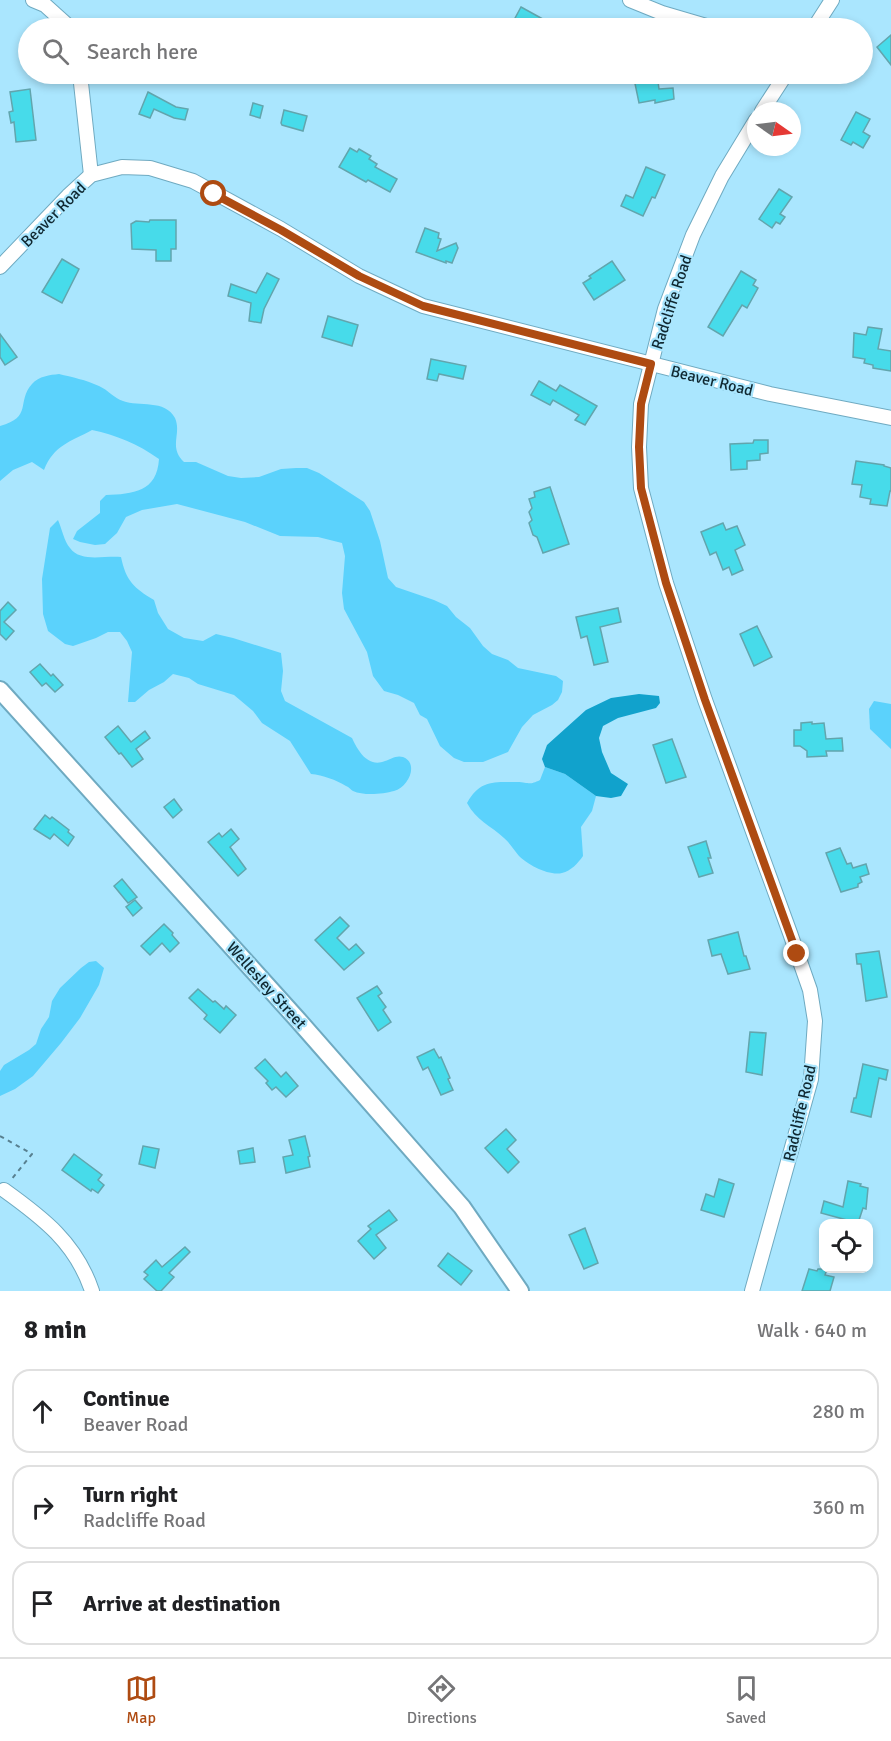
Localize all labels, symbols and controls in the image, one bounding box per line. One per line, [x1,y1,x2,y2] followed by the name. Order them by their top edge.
[18,18,873,84] search box
[39,35,72,68] icon: search
[87,38,198,65] text: Search here
[747,102,801,156] north arrow
[17,178,91,252] street label: Beaver Road
[200,180,226,206] route start
[647,252,697,352] street label: Radcliffe Road
[668,361,755,401] street label: Beaver Road
[222,938,311,1034] street label: Wellesley Street
[783,940,809,966] route end
[779,1063,821,1163] street label: Radcliffe Road
[819,1219,873,1273] map controls
[819,1219,873,1273] button: locate
[24,1314,87,1346] text: 8 min
[757,1318,867,1343] text: Walk · 640 m
[83,1385,170,1412] text: Continue
[26,1395,59,1428] icon: ahead
[812,1399,865,1424] text: 280 m
[83,1412,188,1437] text: Beaver Road
[83,1481,178,1508] text: Turn right
[26,1491,59,1524] icon: right
[812,1495,865,1520] text: 360 m
[83,1508,206,1533] text: Radcliffe Road
[26,1587,59,1620] icon: arrive
[83,1590,280,1617] text: Arrive at destination
[125,1672,158,1728] tab: Map
[407,1672,477,1728] tab: Directions
[726,1672,766,1728] tab: Saved

